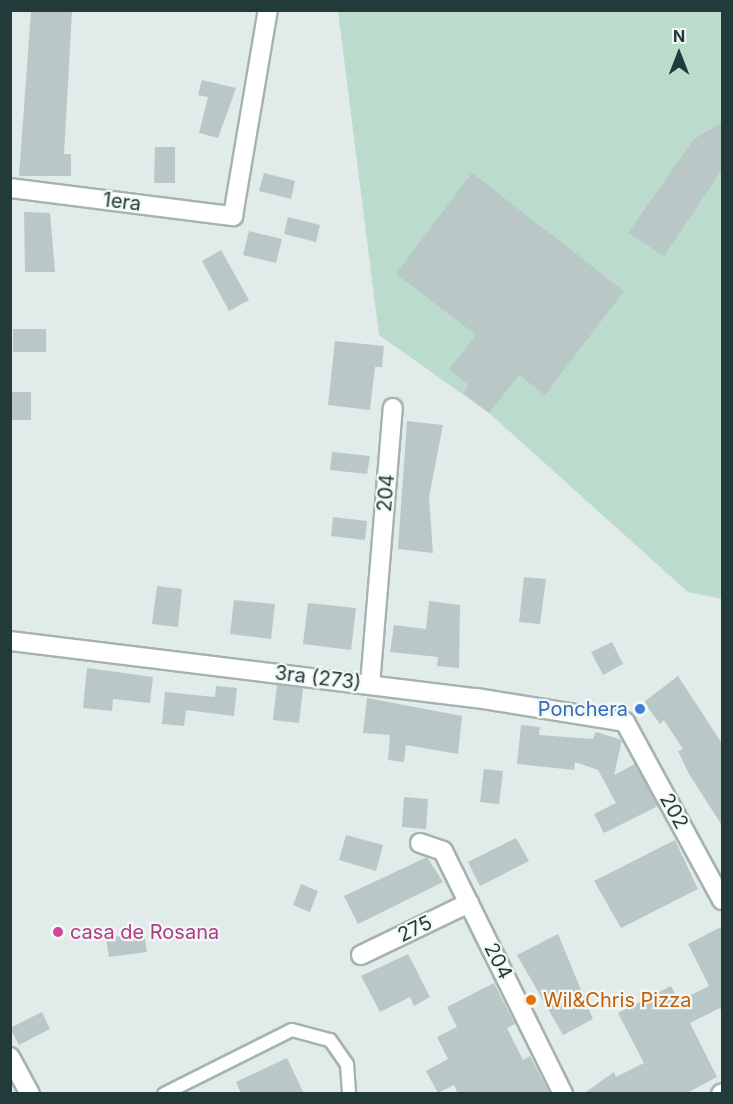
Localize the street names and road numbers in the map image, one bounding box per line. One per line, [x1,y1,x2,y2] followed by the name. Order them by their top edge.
[101,188,143,216] street label: 1era
[372,473,400,513] street label: 204
[273,661,363,695] street label: 3ra (273)
[655,789,693,833] street label: 202
[394,910,436,948] street label: 275
[479,939,517,983] street label: 204

